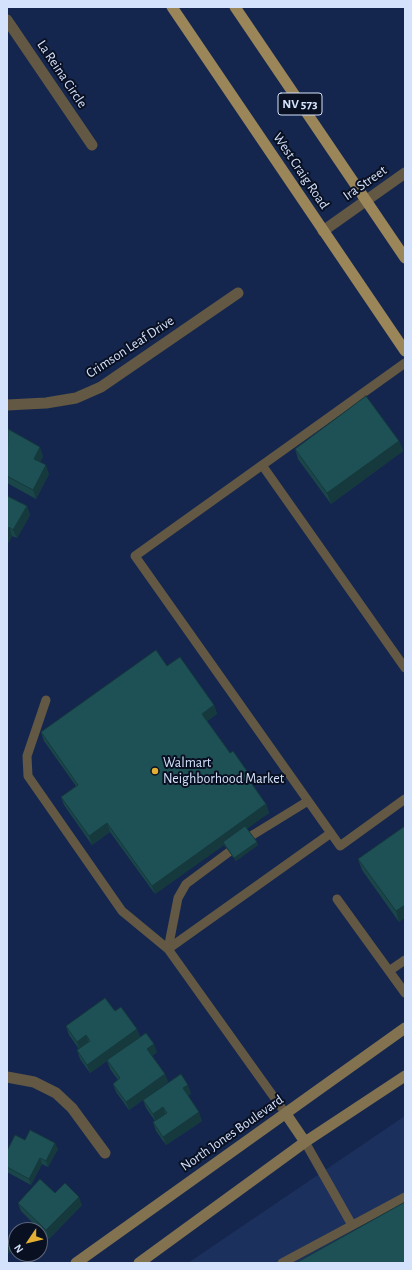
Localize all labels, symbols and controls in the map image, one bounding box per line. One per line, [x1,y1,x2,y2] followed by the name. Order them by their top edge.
[33,37,91,111] street label: La Reina Circle
[278,93,322,115] road number: NV 573
[269,130,333,212] street label: West Craig Road
[340,162,390,204] street label: Ira Street
[83,312,177,382] street label: Crimson Leaf Drive
[163,755,284,788] place label: Walmart Neighborhood Market
[150,766,160,776] marker: Walmart Neighborhood Market
[177,1091,287,1175] street label: North Jones Boulevard
[8,1222,48,1262] north arrow
[12,1242,25,1255] text: N

